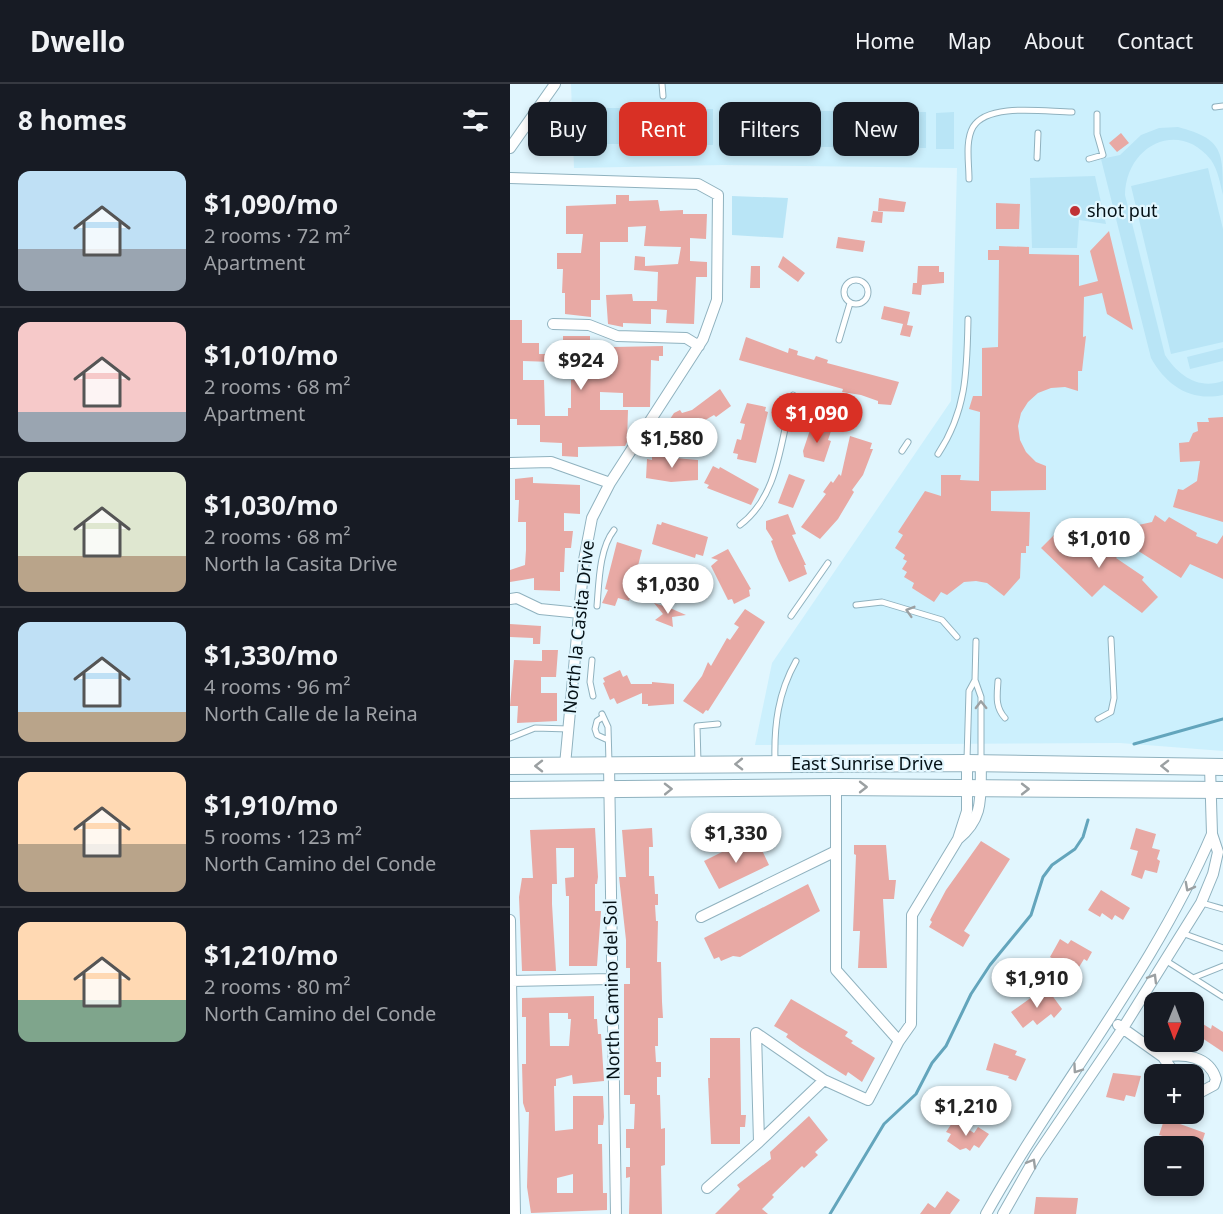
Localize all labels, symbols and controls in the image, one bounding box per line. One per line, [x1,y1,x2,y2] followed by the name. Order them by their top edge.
[30,22,125,60] text: Dwello
[855,27,915,55] text: Home
[948,27,991,55] text: Map
[1024,27,1084,55] text: About
[1117,27,1193,55] text: Contact
[18,102,127,138] text: 8 homes
[528,102,607,156] chip: Buy
[619,102,707,156] chip: Rent
[719,102,821,156] chip: Filters
[833,102,919,156] chip: New
[459,104,492,137] icon: filters
[204,186,338,222] text: $1,090/mo
[66,195,138,267] icon: home
[1087,198,1158,222] place label: shot put
[1068,204,1082,218] marker: shot put
[204,222,351,249] text: 2 rooms · 72 m²
[204,249,305,276] text: Apartment
[204,337,338,373] text: $1,010/mo
[545,340,617,391] pin: $924
[66,346,138,418] icon: home
[558,346,604,373] text: $924
[204,373,351,400] text: 2 rooms · 68 m²
[768,393,866,444] pin: $1,090
[786,399,848,426] text: $1,090
[204,400,305,427] text: Apartment
[623,418,721,469] pin: $1,580
[641,424,703,451] text: $1,580
[204,487,338,523] text: $1,030/mo
[66,496,138,568] icon: home
[1050,518,1148,569] pin: $1,010
[204,523,351,550] text: 2 rooms · 68 m²
[1068,524,1130,551] text: $1,010
[557,539,599,715] street label: North la Casita Drive
[204,550,398,577] text: North la Casita Drive
[619,564,717,615] pin: $1,030
[637,570,699,597] text: $1,030
[905,606,916,618] one-way arrow
[204,637,338,673] text: $1,330/mo
[66,646,138,718] icon: home
[204,673,351,700] text: 4 rooms · 96 m²
[204,700,418,727] text: North Calle de la Reina
[975,700,987,709] one-way arrow
[791,751,943,775] street label: East Sunrise Drive
[734,758,743,770] one-way arrow
[534,759,543,772] one-way arrow
[1160,760,1169,772] one-way arrow
[858,781,867,794] one-way arrow
[663,783,672,796] one-way arrow
[1020,783,1029,795] one-way arrow
[204,787,338,823] text: $1,910/mo
[66,796,138,868] icon: home
[687,813,785,864] pin: $1,330
[705,819,767,846] text: $1,330
[204,823,362,850] text: 5 rooms · 123 m²
[204,850,436,877] text: North Camino del Conde
[1184,881,1196,892] one-way arrow
[597,900,625,1080] street label: North Camino del Sol
[204,937,338,973] text: $1,210/mo
[66,946,138,1018] icon: home
[988,958,1086,1009] pin: $1,910
[1006,964,1068,991] text: $1,910
[204,973,351,1000] text: 2 rooms · 80 m²
[1145,974,1157,984] one-way arrow
[1144,992,1204,1052] north arrow
[1144,992,1204,1196] map controls
[204,1000,436,1027] text: North Camino del Conde
[1073,1062,1084,1073] one-way arrow
[1144,1064,1204,1124] button: +
[917,1086,1015,1137] pin: $1,210
[935,1092,997,1119] text: $1,210
[1144,1136,1204,1196] button: −
[1025,1159,1037,1169] one-way arrow

